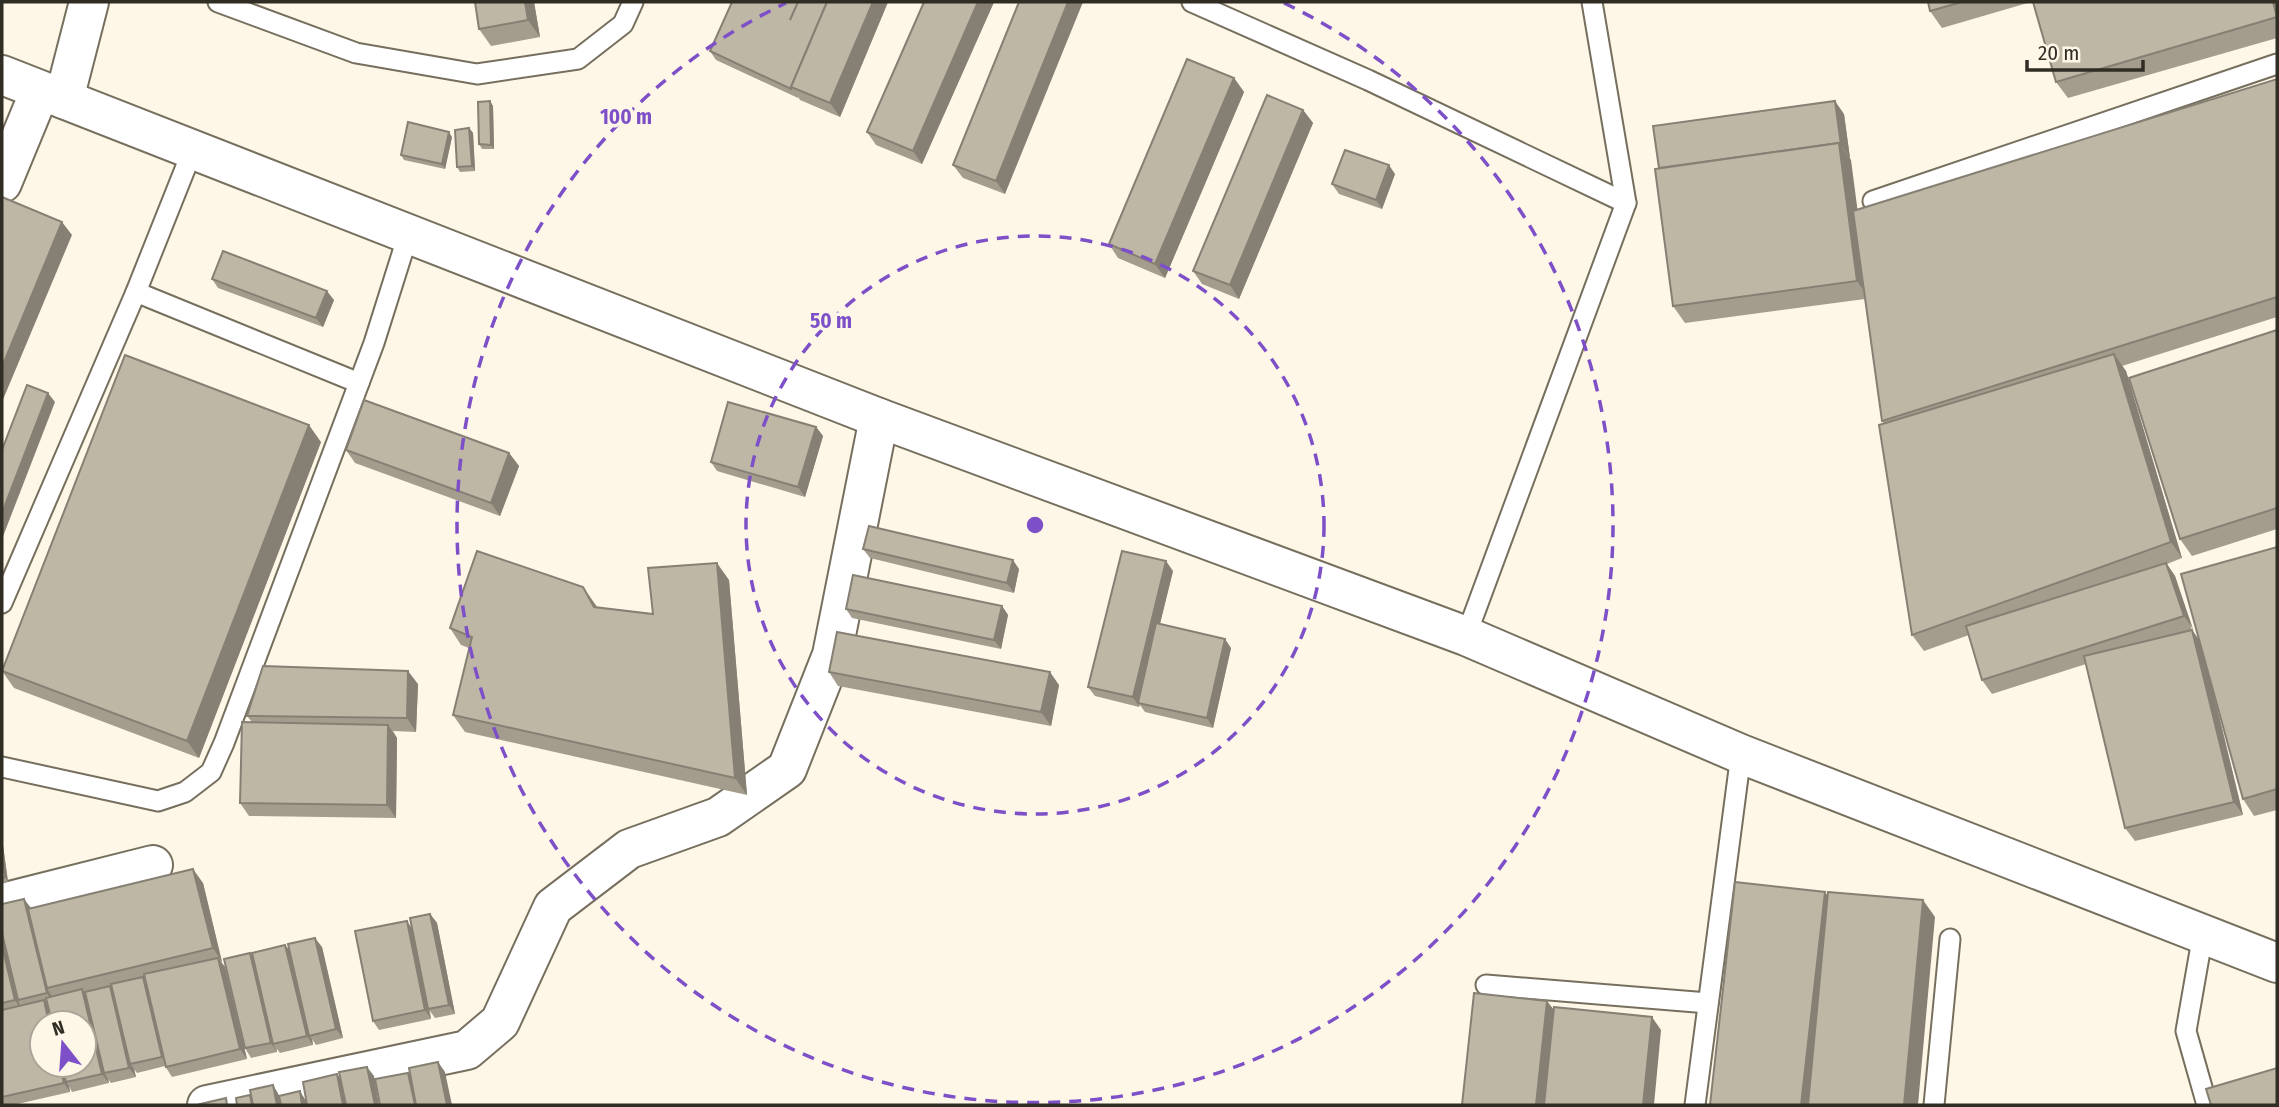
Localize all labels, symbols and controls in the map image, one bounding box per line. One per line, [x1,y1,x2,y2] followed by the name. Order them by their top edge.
[2027,28,2142,72] scale bar
[2038,40,2079,66] text: 20 m
[600,104,652,130] text: 100 m
[810,308,852,334] text: 50 m
[1023,513,1047,537] centre of rings
[28,1009,98,1079] north arrow
[49,1016,67,1041] text: N

